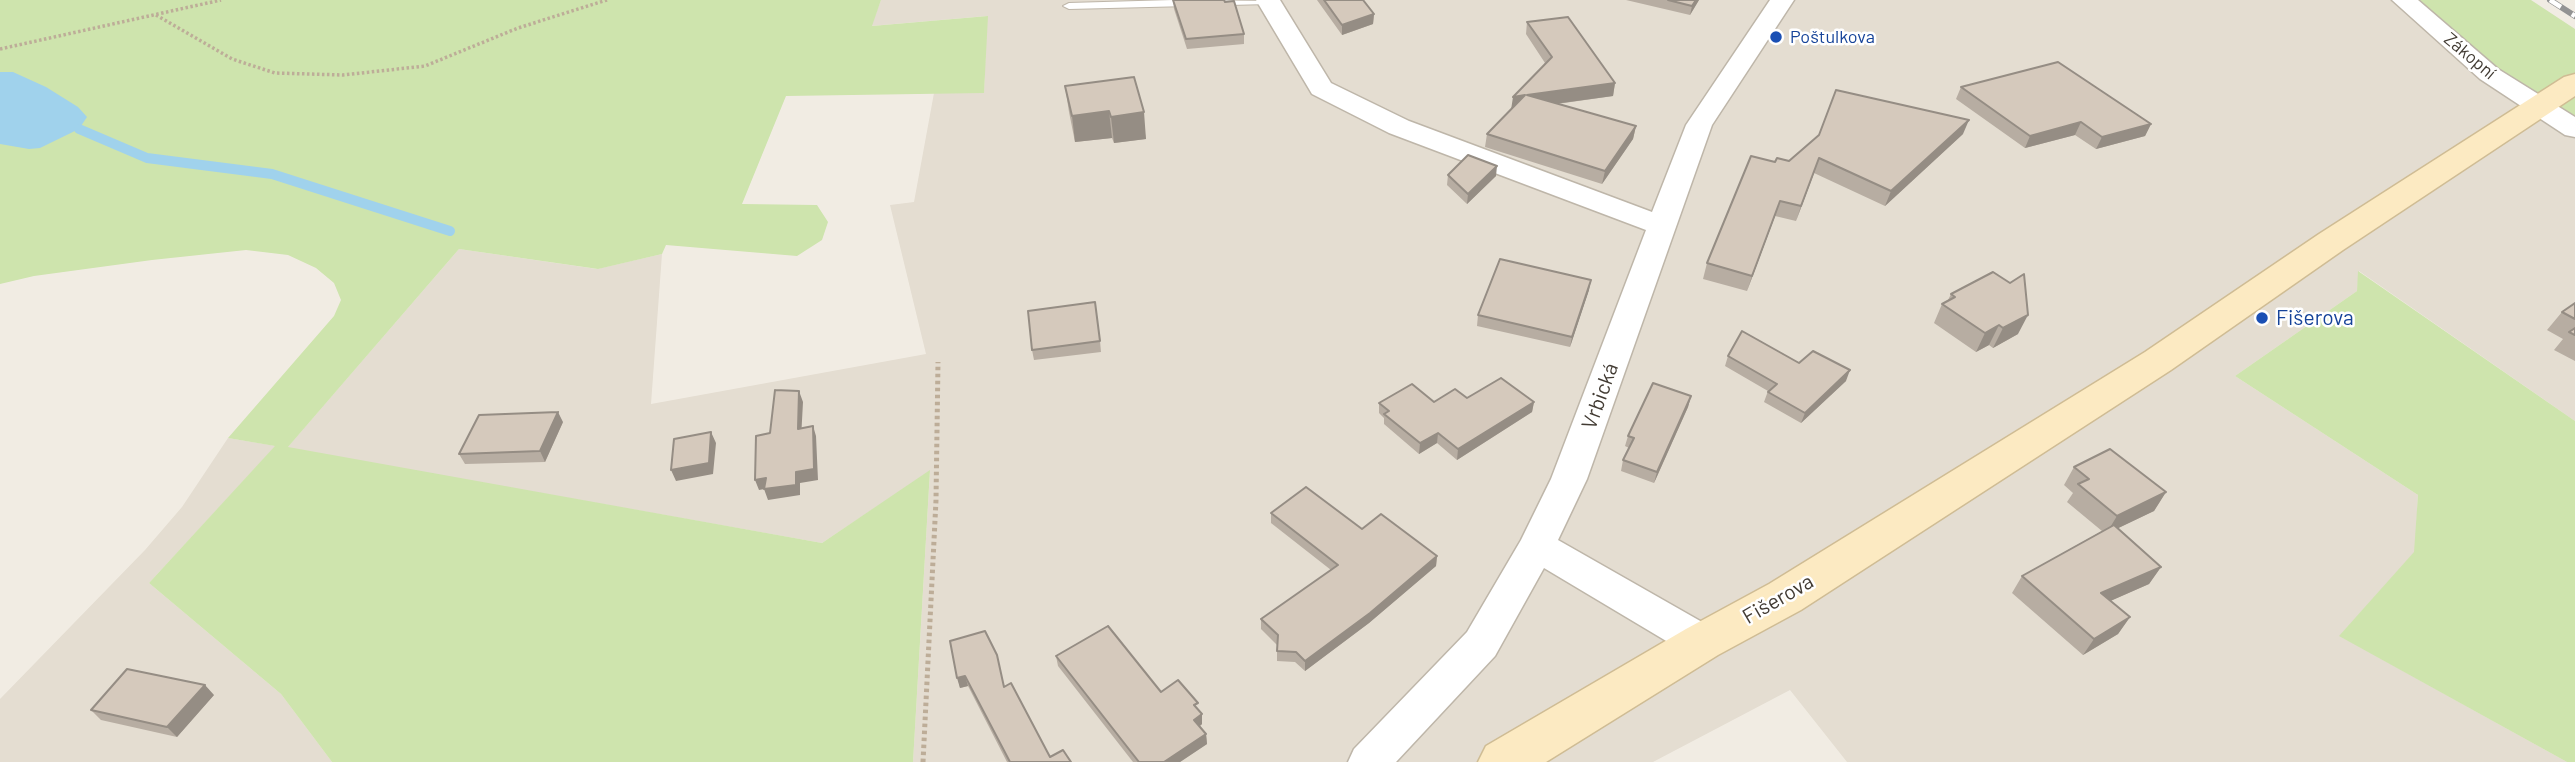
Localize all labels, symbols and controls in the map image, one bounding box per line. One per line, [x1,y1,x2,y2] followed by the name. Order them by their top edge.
[1790,26,1875,48] place label: Poštulkova
[2440,28,2500,84] street label: Zákopní
[1768,29,1784,45] marker: Poštulkova
[2276,305,2354,331] place label: Fišerova
[2254,310,2270,326] marker: Fišerova
[1576,359,1624,433] street label: Vrbická
[1738,569,1818,629] street label: Fišerova

